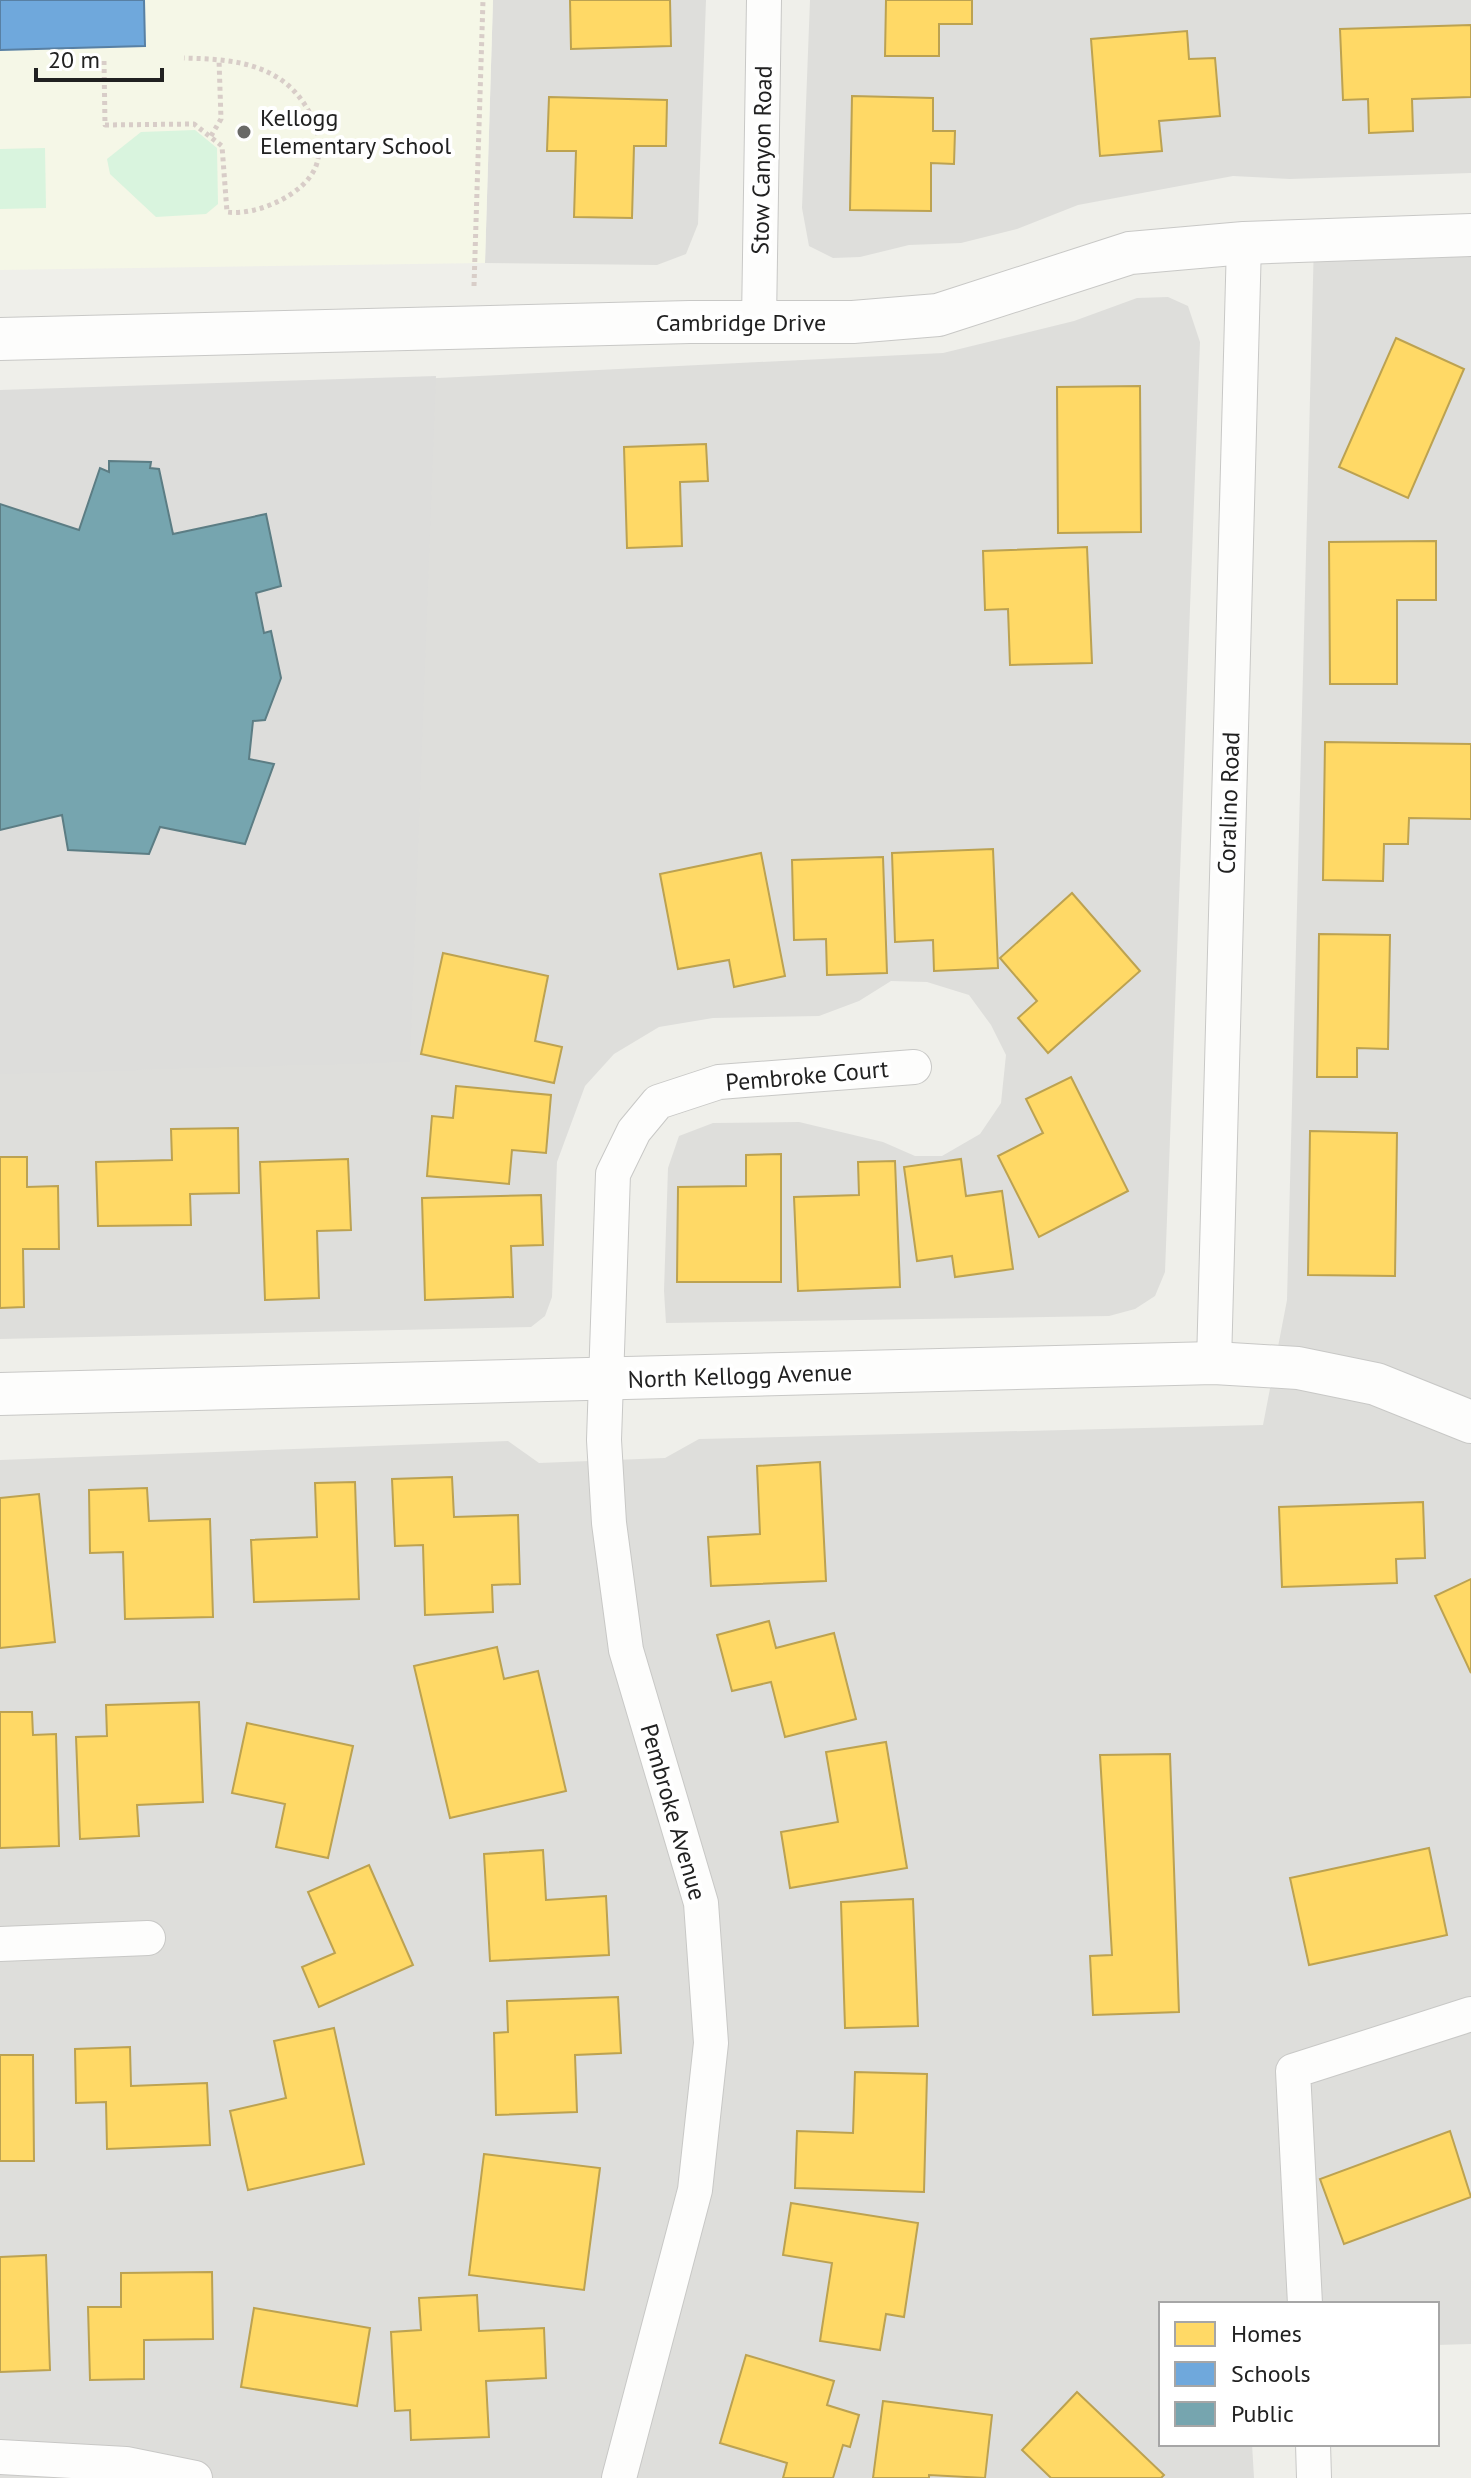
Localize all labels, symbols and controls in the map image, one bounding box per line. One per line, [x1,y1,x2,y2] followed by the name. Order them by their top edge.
[36,32,162,82] scale bar
[48,44,100,75] text: 20 m
[744,65,779,255] street label: Stow Canyon Road
[260,102,451,161] place label: Kellogg Elementary School
[235,123,253,141] marker: Kellogg Elementary School
[656,307,826,338] street label: Cambridge Drive
[1211,731,1246,875] street label: Coralino Road
[724,1053,890,1098] street label: Pembroke Court
[627,1356,853,1395] street label: North Kellogg Avenue
[633,1720,713,1904] street label: Pembroke Avenue
[1159,2302,1439,2446] legend
[1231,2318,1302,2349] text: Homes
[1231,2358,1311,2389] text: Schools
[1231,2398,1294,2429] text: Public

